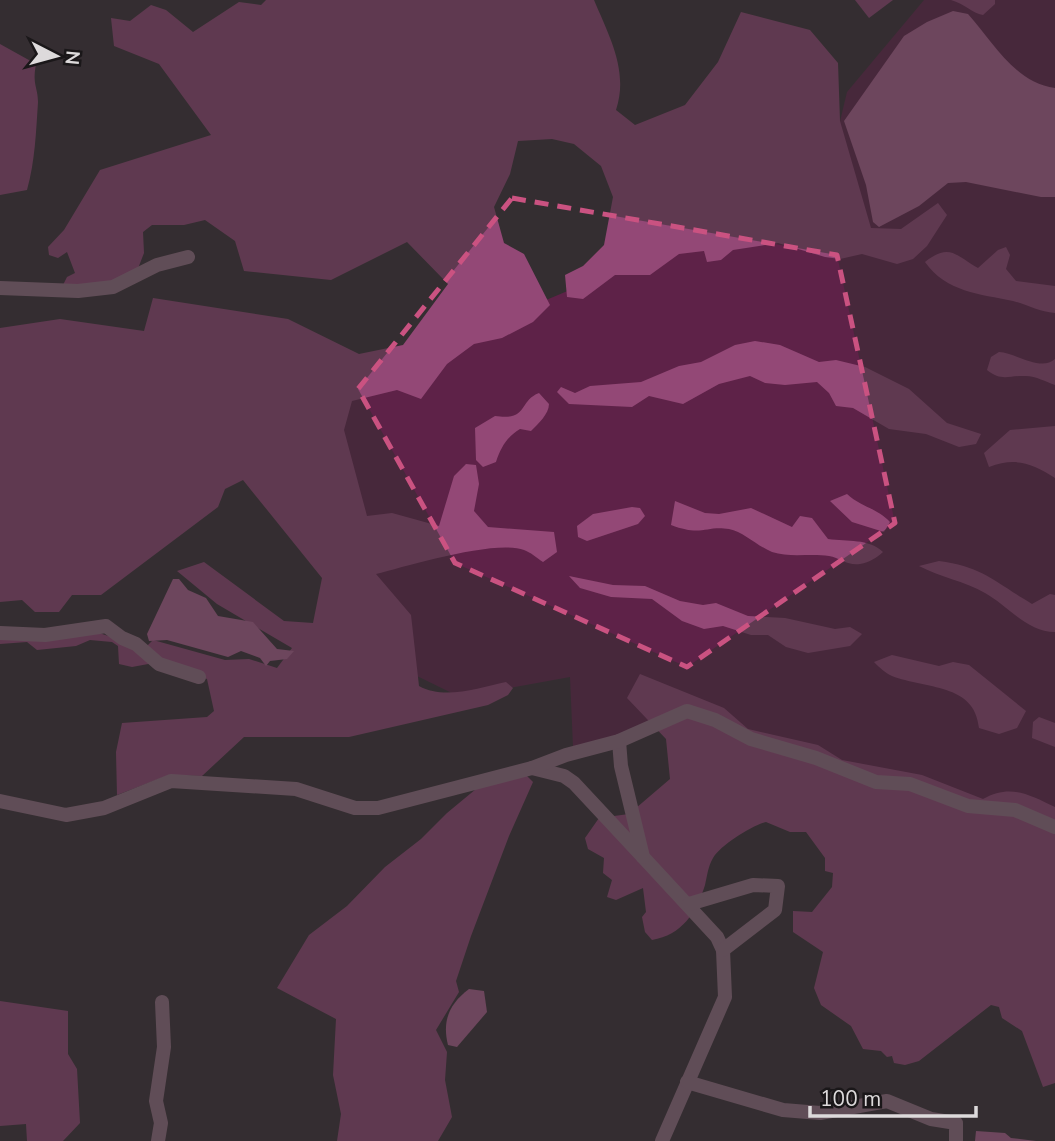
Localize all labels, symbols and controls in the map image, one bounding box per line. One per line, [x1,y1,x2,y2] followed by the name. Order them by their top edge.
[21,21,91,91] north arrow
[58,49,86,66] text: N
[810,1074,976,1118] scale bar
[820,1085,881,1113] text: 100 m

